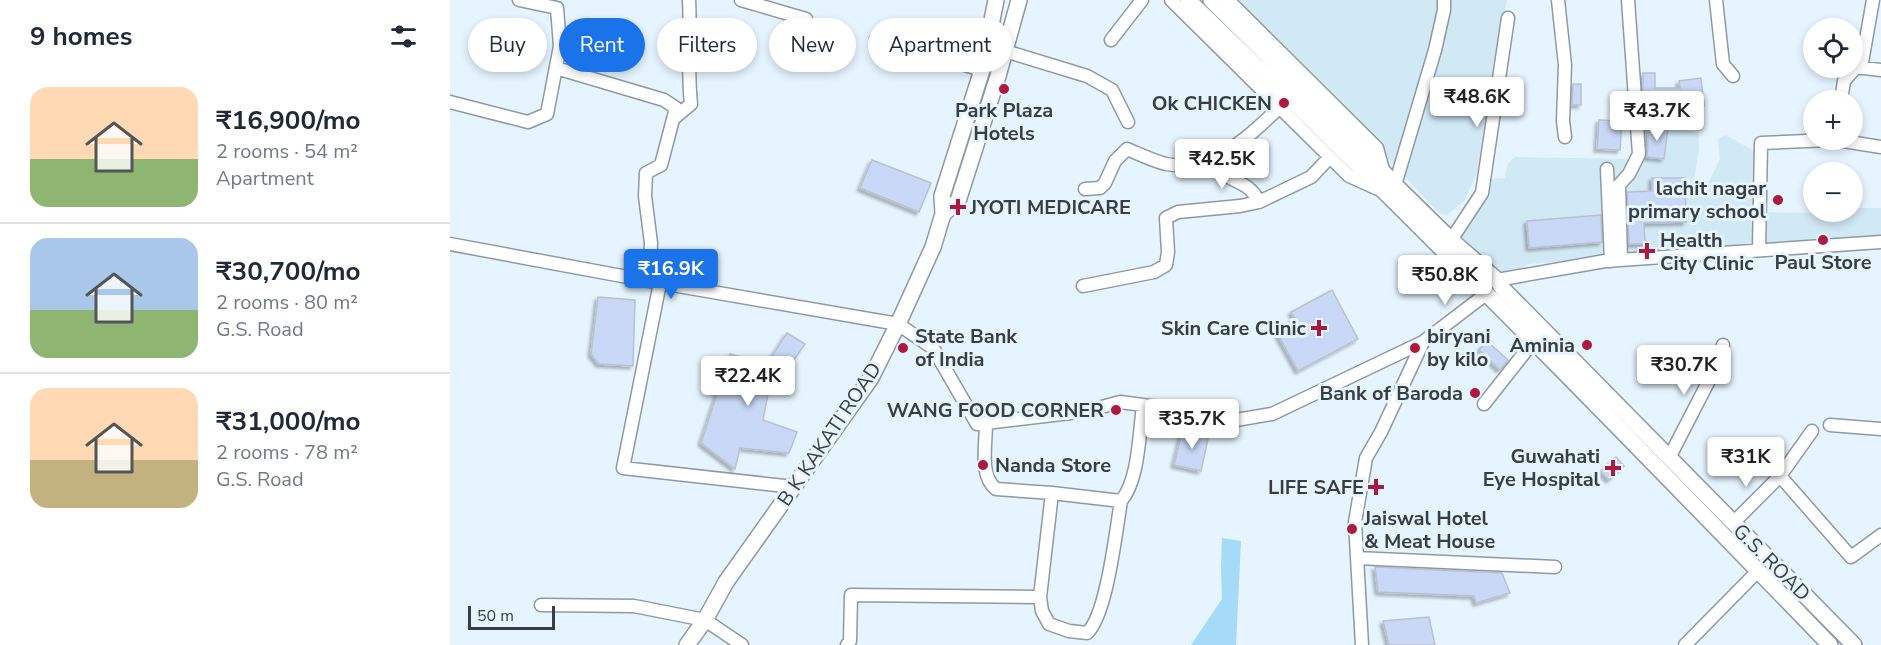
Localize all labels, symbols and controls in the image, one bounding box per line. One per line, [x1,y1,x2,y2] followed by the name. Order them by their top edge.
[468,18,547,72] chip: Buy
[559,18,645,72] chip: Rent
[657,18,757,72] chip: Filters
[769,18,856,72] chip: New
[868,18,1012,72] chip: Apartment
[1803,18,1863,222] map controls
[1803,18,1863,78] button: locate
[30,19,132,54] text: 9 homes
[387,20,420,53] icon: filters
[1428,77,1526,128] pin: ₹48.6K
[997,82,1011,96] marker: Park Plaza Hotels
[1444,83,1510,110] text: ₹48.6K
[1152,90,1272,117] place label: Ok CHICKEN
[1803,90,1863,150] button: +
[1608,91,1706,142] pin: ₹43.7K
[1277,96,1291,110] marker: Ok CHICKEN
[955,97,1053,147] place label: Park Plaza Hotels
[1624,97,1690,124] text: ₹43.7K
[216,103,360,138] text: ₹16,900/mo
[78,111,150,183] icon: home
[216,138,358,165] text: 2 rooms · 54 m²
[1173,139,1271,190] pin: ₹42.5K
[1189,145,1255,172] text: ₹42.5K
[1803,162,1863,222] button: −
[216,165,314,192] text: Apartment
[1628,175,1767,225] place label: lachit nagar primary school
[1771,193,1785,207] marker: lachit nagar primary school
[969,194,1131,221] place label: JYOTI MEDICARE
[951,200,965,214] marker: JYOTI MEDICARE
[1660,227,1754,277] place label: Health City Clinic
[1816,233,1830,247] marker: Paul Store
[1638,242,1656,260] marker: Health City Clinic
[622,249,720,300] pin: ₹16.9K
[1774,249,1872,276] place label: Paul Store
[216,254,360,289] text: ₹30,700/mo
[638,255,704,282] text: ₹16.9K
[1396,255,1494,306] pin: ₹50.8K
[1412,261,1478,288] text: ₹50.8K
[78,262,150,334] icon: home
[216,289,358,316] text: 2 rooms · 80 m²
[1161,315,1307,342] place label: Skin Care Clinic
[216,316,304,343] text: G.S. Road
[1310,319,1328,337] marker: Skin Care Clinic
[915,323,1018,373] place label: State Bank of India
[1427,323,1491,373] place label: biryani by kilo
[1510,332,1575,359] place label: Aminia
[1580,338,1594,352] marker: Aminia
[896,341,910,355] marker: State Bank of India
[1408,341,1422,355] marker: biryani by kilo
[1635,345,1733,396] pin: ₹30.7K
[1651,351,1717,378] text: ₹30.7K
[699,356,797,407] pin: ₹22.4K
[771,357,888,511] street label: B K KAKATI ROAD
[715,362,781,389] text: ₹22.4K
[1320,380,1463,407] place label: Bank of Baroda
[1468,386,1482,400] marker: Bank of Baroda
[887,397,1104,424] place label: WANG FOOD CORNER
[1143,399,1241,450] pin: ₹35.7K
[1109,403,1123,417] marker: WANG FOOD CORNER
[216,404,360,439] text: ₹31,000/mo
[1159,405,1225,432] text: ₹35.7K
[78,412,150,484] icon: home
[1710,437,1782,488] pin: ₹31K
[216,439,358,466] text: 2 rooms · 78 m²
[1483,443,1601,493] place label: Guwahati Eye Hospital
[1721,443,1771,470] text: ₹31K
[995,452,1111,479] place label: Nanda Store
[976,458,990,472] marker: Nanda Store
[1604,459,1622,477] marker: Guwahati Eye Hospital
[216,466,304,493] text: G.S. Road
[1268,474,1364,501] place label: LIFE SAFE
[1369,480,1383,494] marker: LIFE SAFE
[1363,505,1495,555] place label: Jaiswal Hotel & Meat House
[1727,518,1816,607] street label: G.S. ROAD
[1345,522,1359,536] marker: Jaiswal Hotel & Meat House
[468,603,555,630] scale bar
[477,605,514,627] text: 50 m

